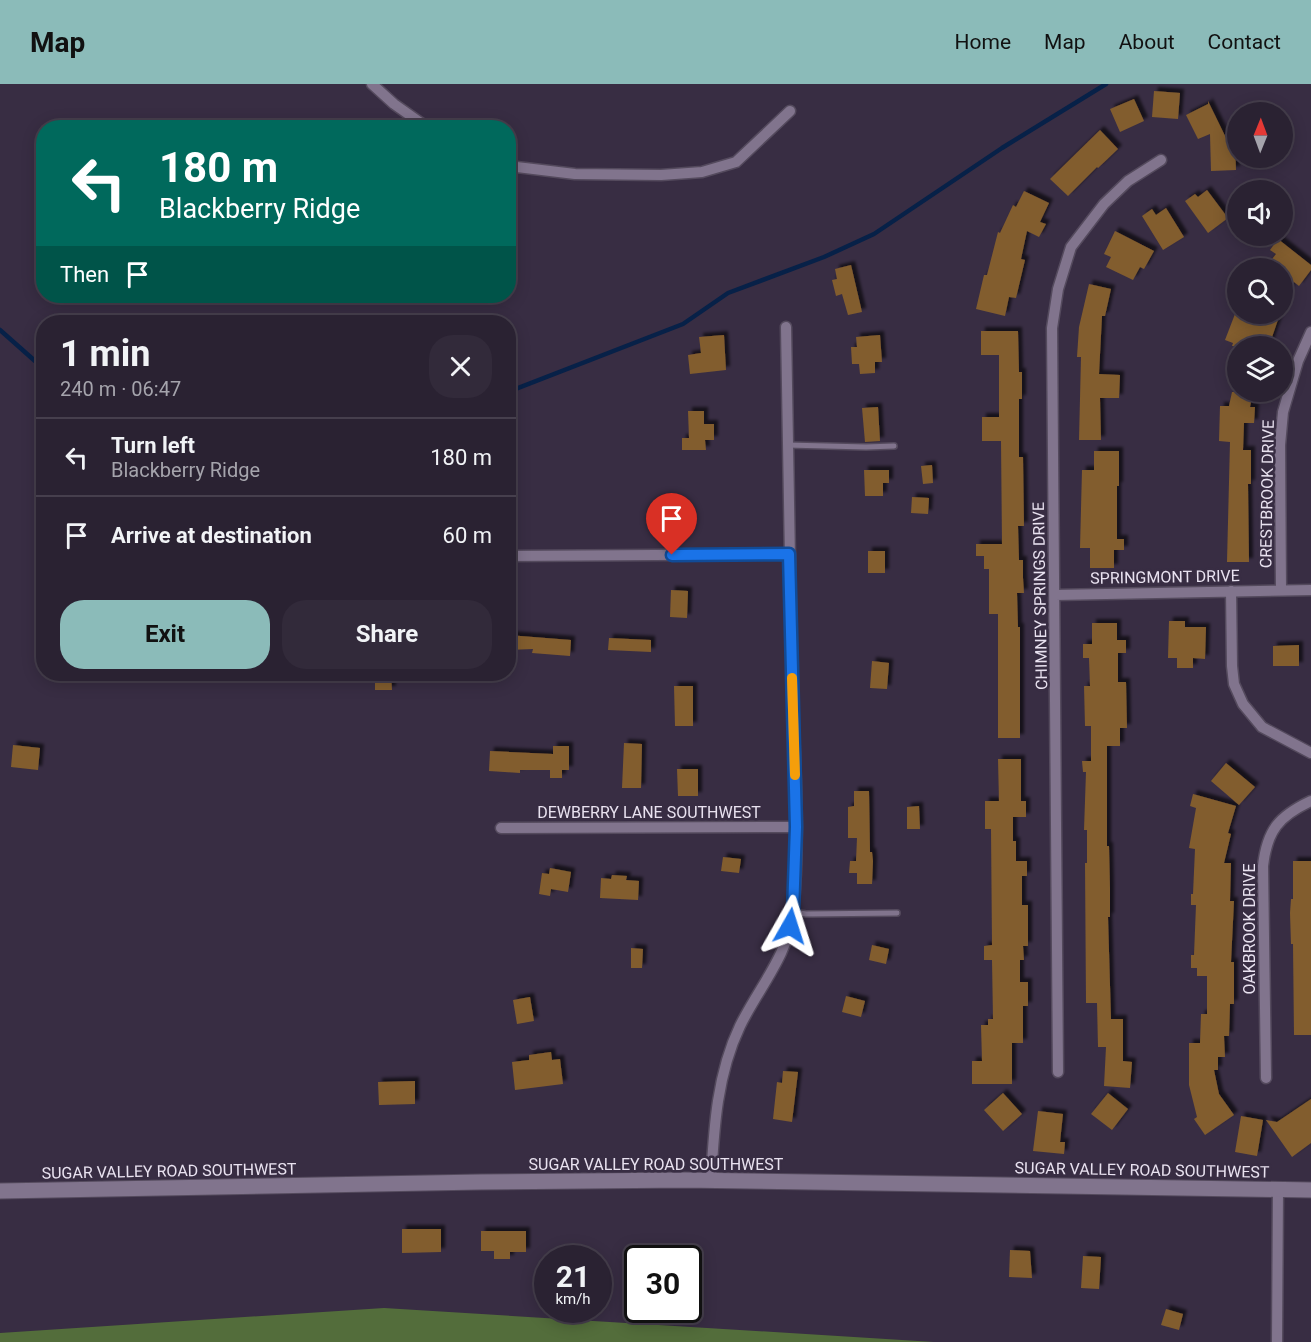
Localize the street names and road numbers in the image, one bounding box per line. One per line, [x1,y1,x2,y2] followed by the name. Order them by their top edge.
[1256,420,1278,568] street label: CRESTBROOK DRIVE
[1029,502,1051,690] street label: CHIMNEY SPRINGS DRIVE
[1090,566,1240,588] street label: SPRINGMONT DRIVE
[537,803,761,822] street label: DEWBERRY LANE SOUTHWEST
[1240,863,1259,995] street label: OAKBROOK DRIVE
[529,1155,784,1174] street label: SUGAR VALLEY ROAD SOUTHWEST
[1014,1158,1270,1182] street label: SUGAR VALLEY ROAD SOUTHWEST
[41,1159,297,1183] street label: SUGAR VALLEY ROAD SOUTHWEST

